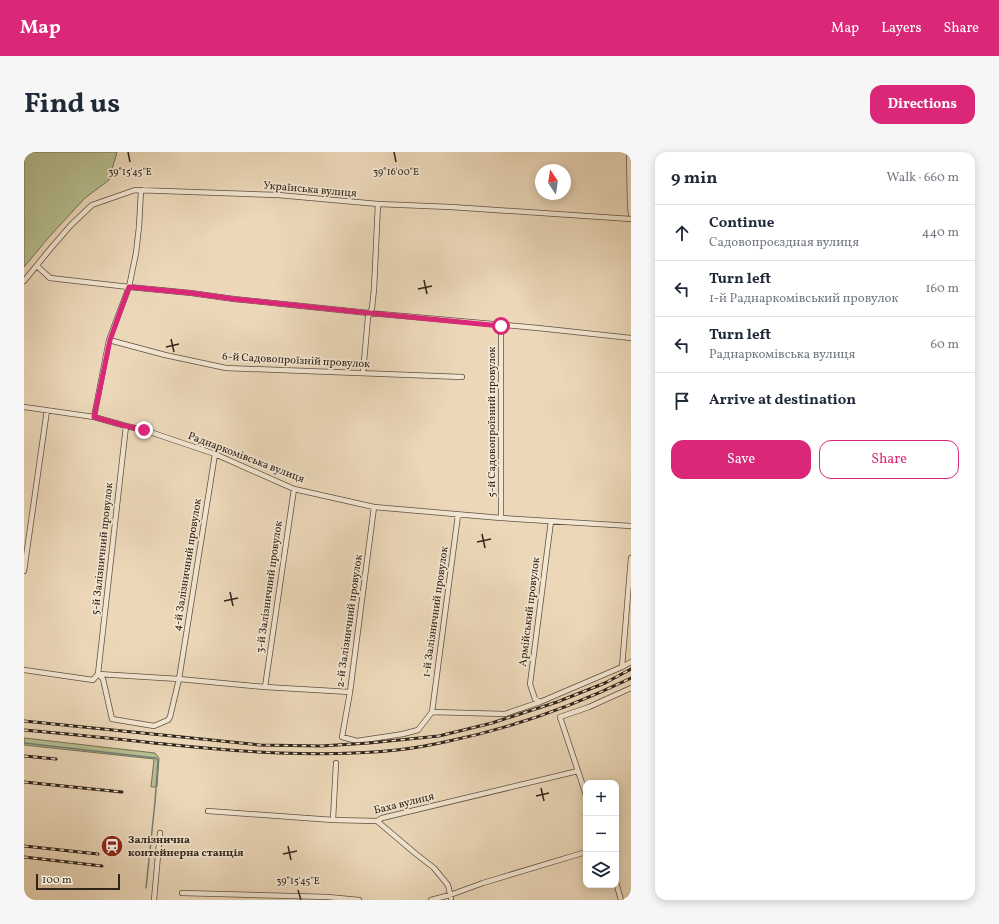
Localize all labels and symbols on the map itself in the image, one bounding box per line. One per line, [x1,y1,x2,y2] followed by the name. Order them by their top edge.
[535,164,571,200] north arrow
[108,165,152,179] text: 39°15'45"E
[373,165,419,179] text: 39°16'00"E
[263,178,358,202] street label: Українська вулиця
[492,317,510,335] route start
[485,346,500,497] street label: 5-й Садовопроїзний провулок
[222,350,370,372] street label: 6-й Садовопроїзній провулок
[135,421,153,439] route end
[185,429,307,487] street label: Раднаркомівська вулиця
[89,482,117,616] street label: 5-й Залізничний провулок
[170,497,206,632] street label: 4-й Залізничний провулок
[253,520,287,654] street label: 3-й Залізничний провулок
[419,546,453,678] street label: 1-й Залізничний провулок
[333,554,367,688] street label: 2-й Залізничний провулок
[516,556,544,668] street label: Армійський провулок
[372,789,436,819] street label: Баха вулиця
[99,833,125,859] station icon: Залізнична контейнерна станція
[128,833,244,861] place label: Залізнична контейнерна станція
[36,872,120,891] scale bar
[276,874,320,888] text: 39°15'45"E

